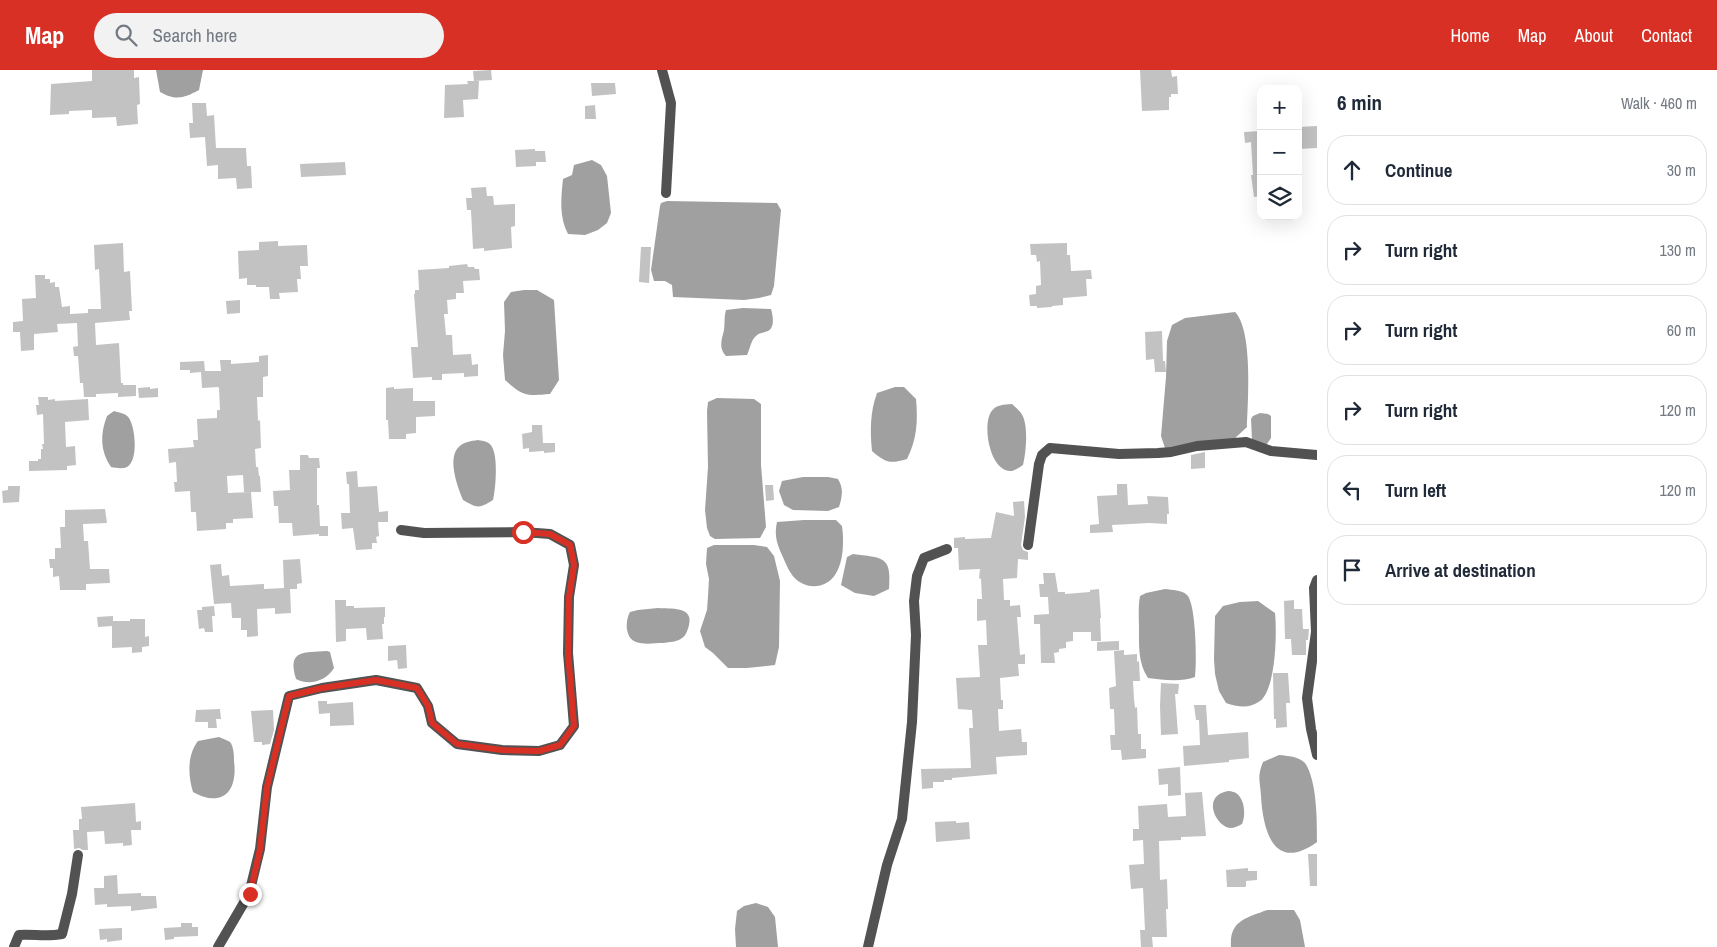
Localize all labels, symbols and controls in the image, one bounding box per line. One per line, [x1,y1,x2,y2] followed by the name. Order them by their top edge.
[94,13,444,58] search box
[25,19,64,51] text: Map
[112,21,140,49] icon: search
[152,22,237,48] text: Search here
[1450,23,1490,48] text: Home
[1518,23,1547,48] text: Map
[1575,23,1613,48] text: About
[1641,23,1692,48] text: Contact
[1257,85,1302,220] map controls
[1257,85,1302,130] button: +
[1337,88,1382,117] text: 6 min
[1621,92,1697,114] text: Walk · 460 m
[1257,130,1302,175] button: −
[1338,156,1366,184] icon: ahead
[1385,157,1453,183] text: Continue
[1667,159,1696,181] text: 30 m
[1257,175,1302,220] button: layers
[1338,236,1366,264] icon: right
[1385,237,1457,263] text: Turn right
[1660,239,1696,261] text: 130 m
[1338,316,1366,344] icon: right
[1385,317,1457,343] text: Turn right
[1667,319,1696,341] text: 60 m
[1338,396,1366,424] icon: right
[1385,397,1457,423] text: Turn right
[1660,399,1696,421] text: 120 m
[1338,476,1366,504] icon: left
[1385,477,1446,503] text: Turn left
[1660,479,1696,501] text: 120 m
[512,521,535,544] route start
[1338,556,1366,584] icon: arrive
[1385,557,1536,583] text: Arrive at destination
[239,883,262,906] route end

